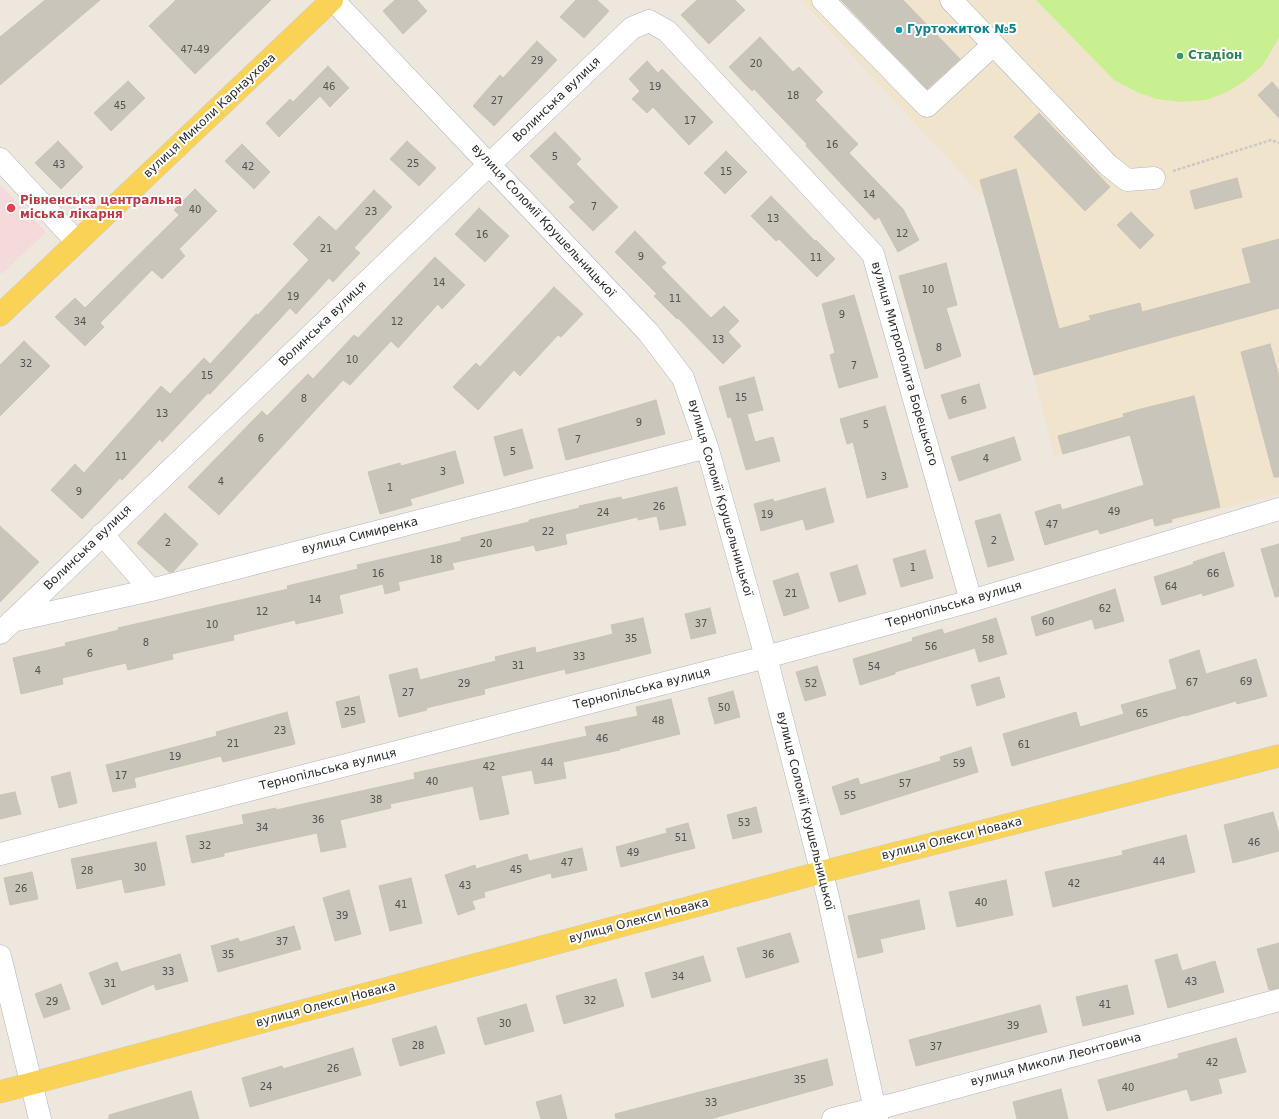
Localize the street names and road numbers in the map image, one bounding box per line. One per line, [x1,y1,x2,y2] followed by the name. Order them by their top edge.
[141,51,279,181] street label: вулиця Миколи Карнаухова
[510,55,604,145] street label: Волинська вулиця
[468,141,618,301] street label: вулиця Соломії Крушельницької
[868,260,940,468] street label: вулиця Митрополита Борецького
[276,279,370,369] street label: Волинська вулиця
[685,398,755,598] street label: вулиця Соломії Крушельницької
[41,503,135,593] street label: Волинська вулиця
[300,515,420,557] street label: вулиця Симиренка
[884,579,1024,631] street label: Тернопільська вулиця
[572,665,712,713] street label: Тернопільська вулиця
[773,710,837,912] street label: вулиця Соломії Крушельницької
[258,746,398,794] street label: Тернопільська вулиця
[880,815,1024,863] street label: вулиця Олекси Новака
[567,895,711,947] street label: вулиця Олекси Новака
[254,979,398,1031] street label: вулиця Олекси Новака
[969,1030,1143,1090] street label: вулиця Миколи Леонтовича

